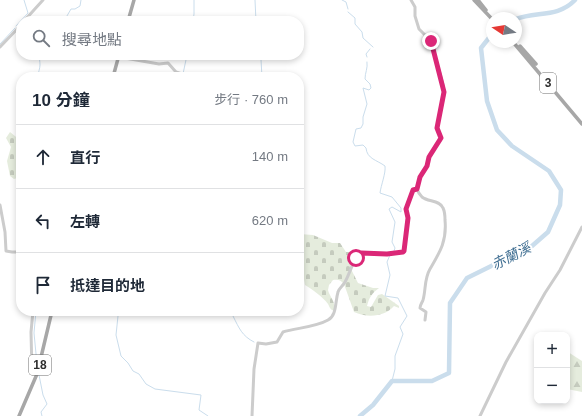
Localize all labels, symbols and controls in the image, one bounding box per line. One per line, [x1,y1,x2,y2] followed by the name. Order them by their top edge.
[486,12,522,48] north arrow
[16,16,304,60] search box
[30,27,52,49] icon: search
[62,31,122,48] text: 搜尋地點
[422,32,440,50] route end
[540,73,556,93] road number: 3
[32,91,90,110] text: 10 分鐘
[214,92,288,107] text: 步行 · 760 m
[32,146,54,168] icon: ahead
[70,149,100,166] text: 直行
[252,149,288,164] text: 140 m
[32,210,54,232] icon: left
[70,213,100,230] text: 左轉
[252,213,288,228] text: 620 m
[489,238,535,273] water label: 赤蘭溪
[347,249,365,267] route start
[32,274,54,296] icon: arrive
[70,277,145,294] text: 抵達目的地
[534,332,570,404] map controls
[534,332,570,368] button: +
[29,355,51,375] road number: 18
[534,368,570,404] button: −

